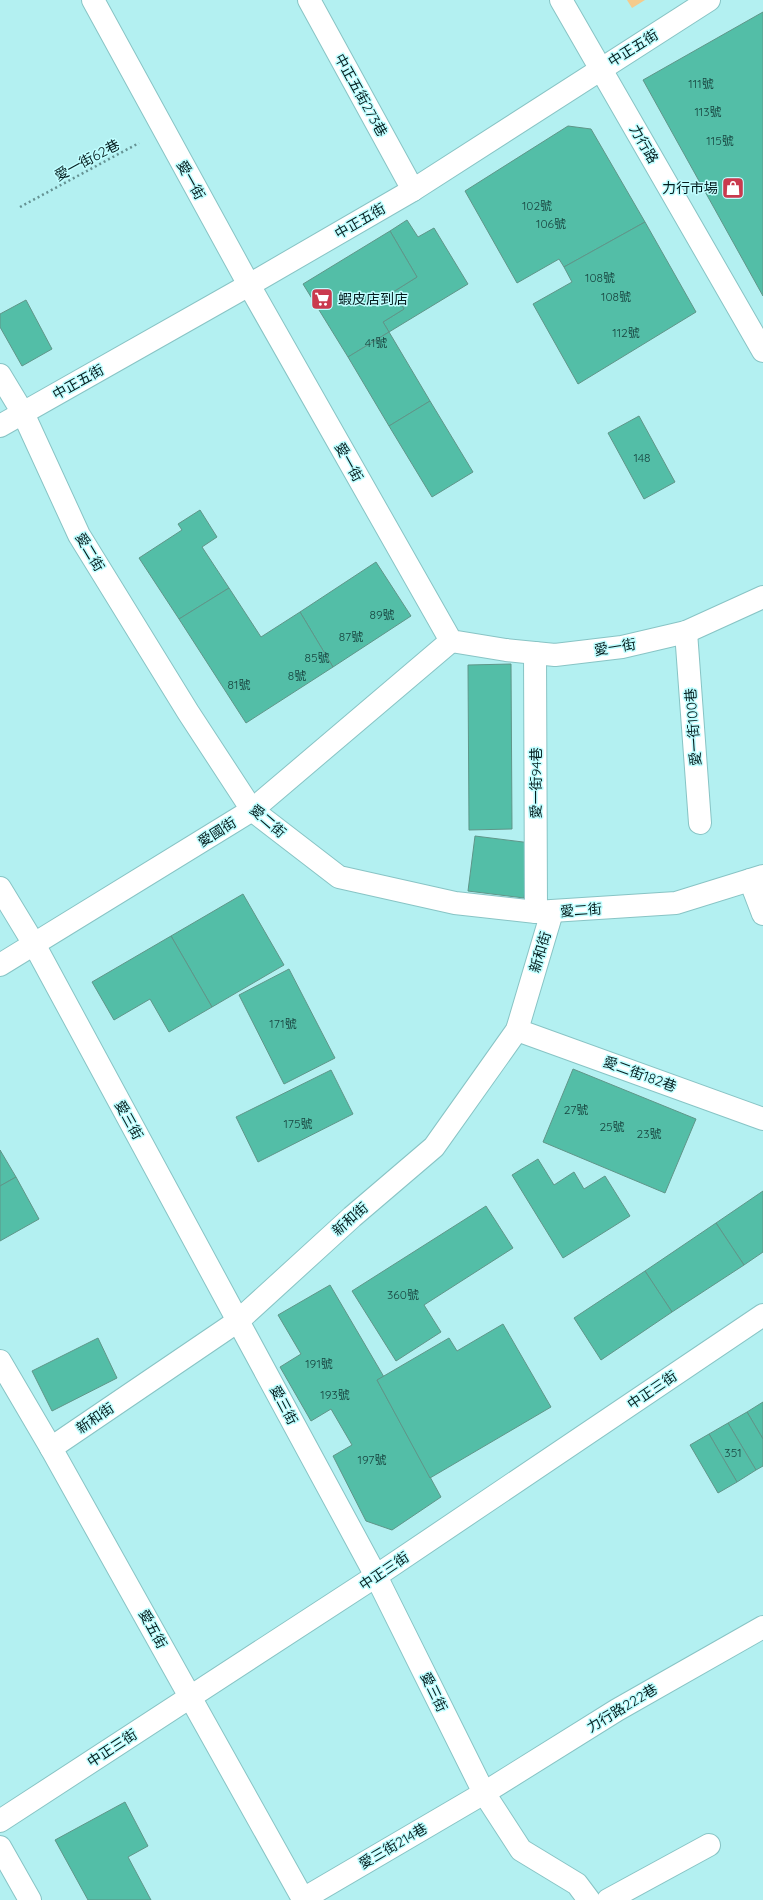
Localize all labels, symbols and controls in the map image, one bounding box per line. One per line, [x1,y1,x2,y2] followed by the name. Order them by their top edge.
[604,26,662,70] street label: 中正五街
[331,50,391,140] street label: 中正五街273巷
[688,76,714,91] house number: 111號
[694,104,722,119] house number: 113號
[626,121,662,167] street label: 力行路
[706,133,734,148] house number: 115號
[51,135,123,185] street label: 愛一街62巷
[173,157,209,203] street label: 愛一街
[720,175,746,201] shop icon: 力行市場
[662,179,718,197] place label: 力行市場
[522,198,552,213] house number: 102號
[331,199,389,243] street label: 中正五街
[536,216,566,231] house number: 106號
[585,270,615,285] house number: 108號
[309,286,335,312] supermarket icon: 蝦皮店到店
[601,289,631,304] house number: 108號
[338,290,408,308] place label: 蝦皮店到店
[612,325,640,340] house number: 112號
[365,335,387,350] house number: 41號
[49,361,107,403] street label: 中正五街
[331,439,367,485] street label: 愛一街
[633,450,651,465] house number: 148
[71,529,109,575] street label: 愛二街
[369,607,395,622] house number: 89號
[339,629,363,644] house number: 87號
[593,635,637,659] street label: 愛一街
[304,650,330,665] house number: 85號
[288,668,306,683] house number: 8號
[228,677,250,692] house number: 81號
[681,688,705,766] street label: 愛一街100巷
[527,747,545,819] street label: 愛一街94巷
[246,800,290,842] street label: 愛二街
[194,813,240,851] street label: 愛國街
[559,900,603,920] street label: 愛二街
[525,929,555,975] street label: 新和街
[269,1016,297,1031] house number: 171號
[601,1052,679,1096] street label: 愛二街182巷
[111,1097,147,1143] street label: 愛三街
[564,1102,588,1117] house number: 27號
[283,1116,313,1131] house number: 175號
[599,1119,625,1134] house number: 25號
[637,1126,661,1141] house number: 23號
[328,1198,372,1240] street label: 新和街
[387,1287,419,1302] house number: 360號
[305,1356,333,1371] house number: 191號
[624,1367,680,1413] street label: 中正三街
[266,1382,302,1428] street label: 愛三街
[320,1387,350,1402] house number: 193號
[73,1399,117,1437] street label: 新和街
[724,1445,742,1460] house number: 351
[358,1452,386,1467] house number: 197號
[356,1548,412,1594] street label: 中正三街
[135,1606,171,1652] street label: 愛五街
[417,1669,451,1715] street label: 愛三街
[583,1680,661,1736] street label: 力行路222巷
[84,1725,140,1771] street label: 中正三街
[356,1819,430,1873] street label: 愛三街214巷

